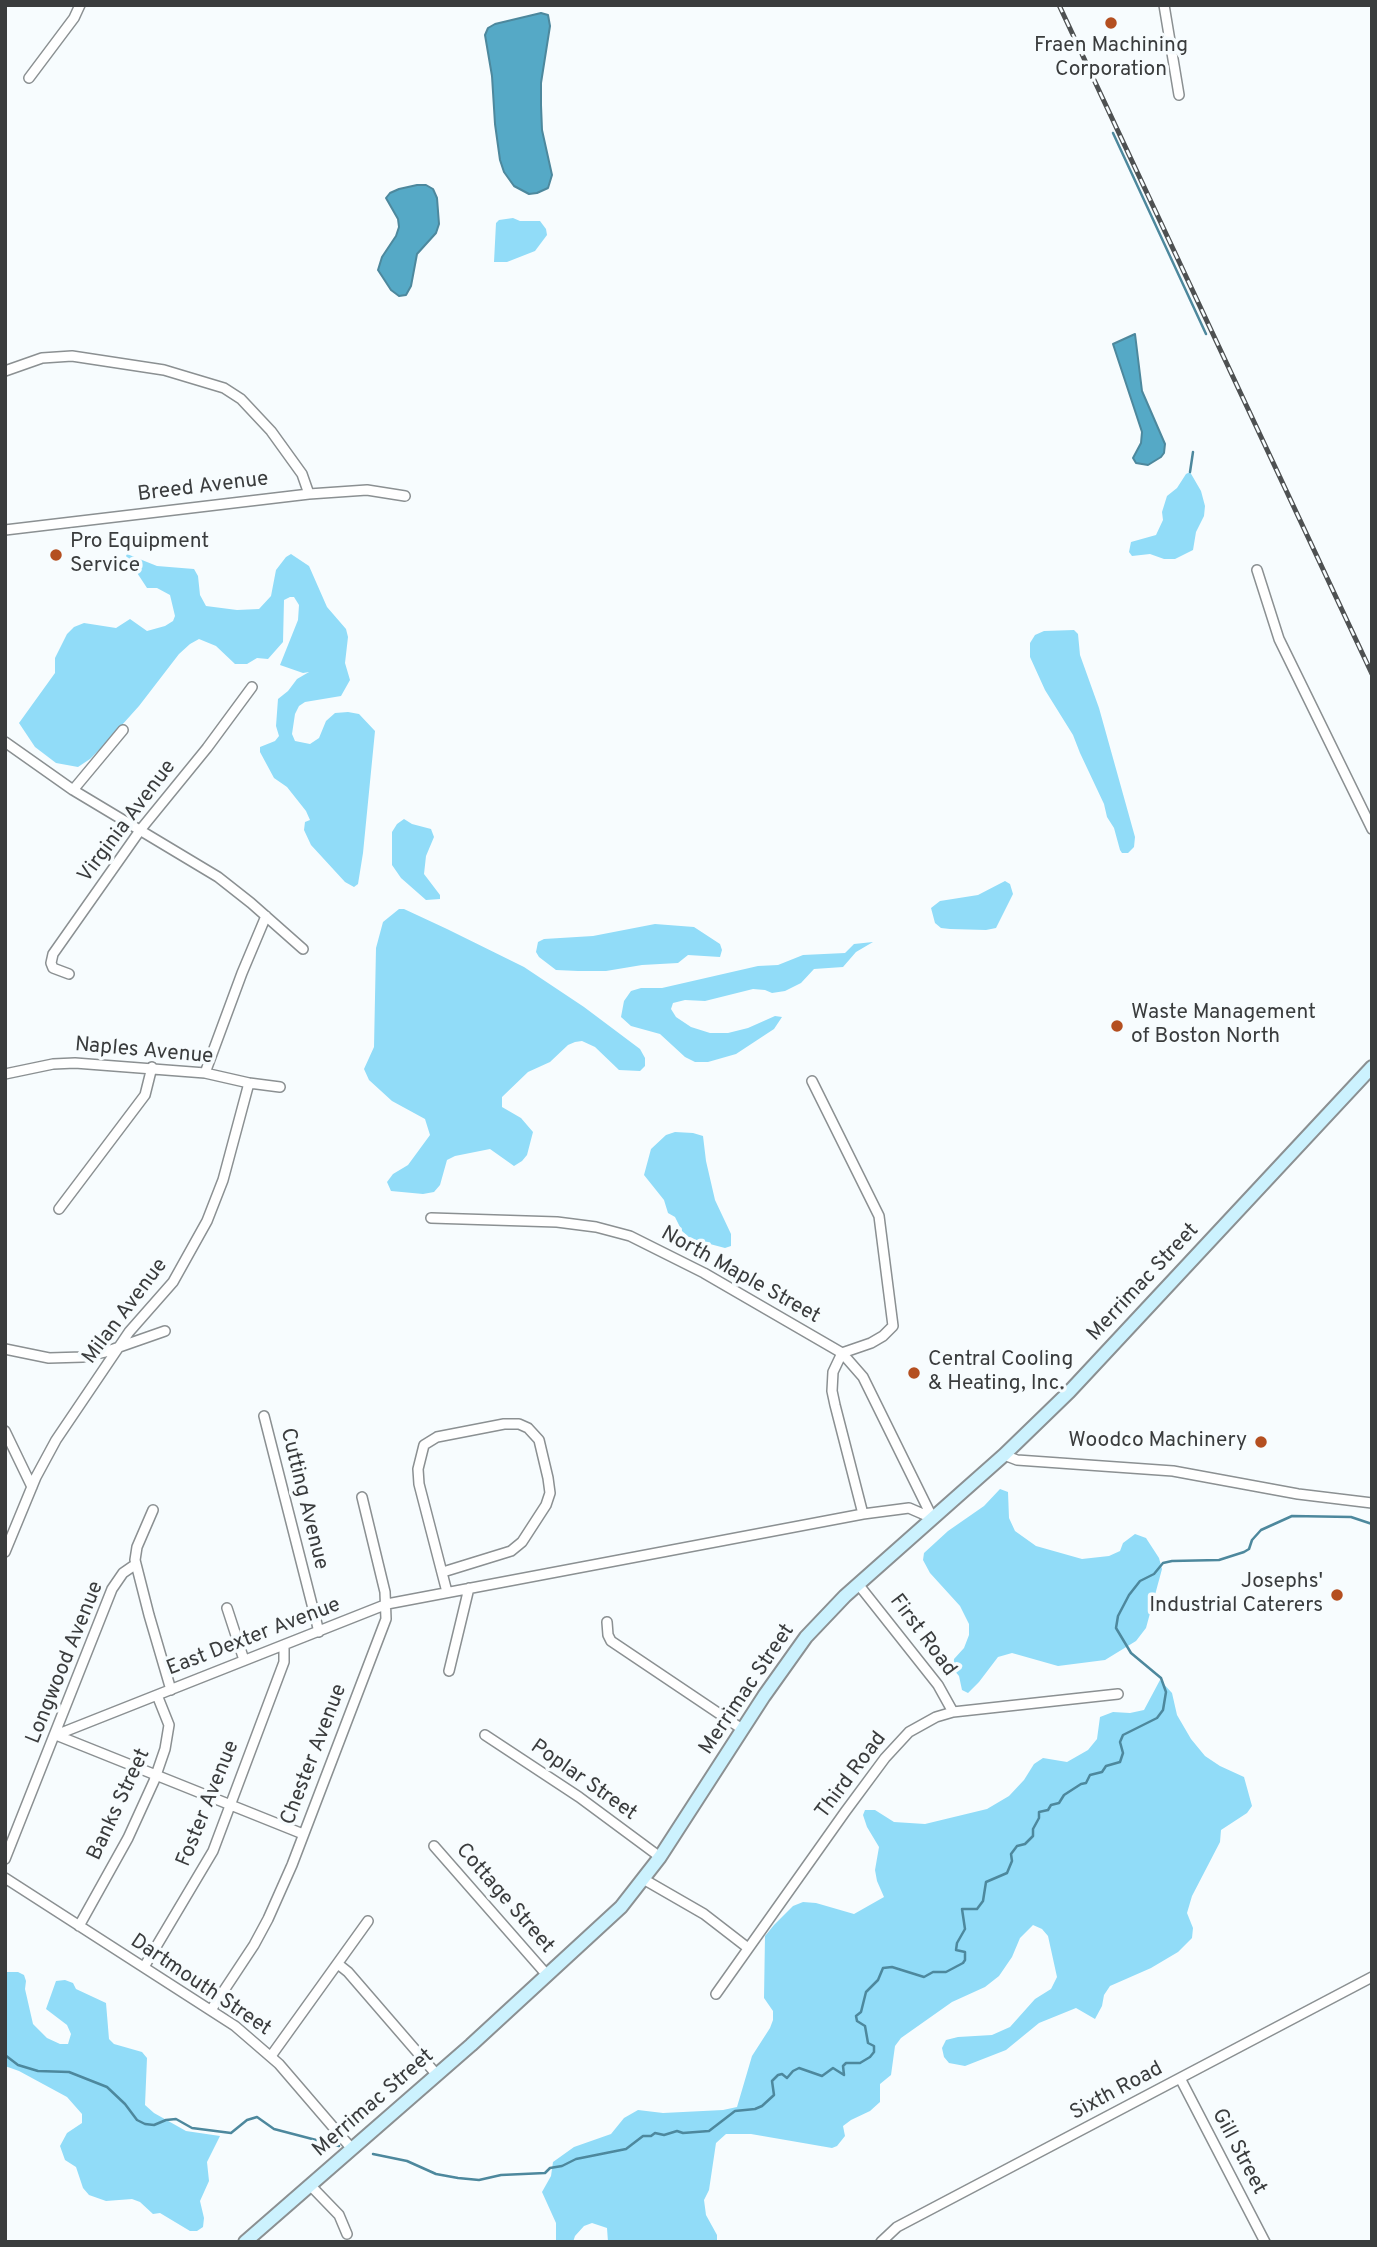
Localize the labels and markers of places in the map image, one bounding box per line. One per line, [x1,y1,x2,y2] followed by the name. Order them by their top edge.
[1103,15,1119,31] marker: Fraen Machining Corporation
[1034,34,1188,84] place label: Fraen Machining Corporation
[70,530,209,580] place label: Pro Equipment Service
[48,547,64,563] marker: Pro Equipment Service
[1131,1001,1316,1051] place label: Waste Management of Boston North
[1109,1018,1125,1034] marker: Waste Management of Boston North
[928,1348,1073,1398] place label: Central Cooling & Heating, Inc.
[906,1365,922,1381] marker: Central Cooling & Heating, Inc.
[1068,1429,1247,1455] place label: Woodco Machinery
[1253,1434,1269,1450] marker: Woodco Machinery
[1149,1570,1323,1620] place label: Josephs' Industrial Caterers
[1329,1587,1345,1603] marker: Josephs' Industrial Caterers

